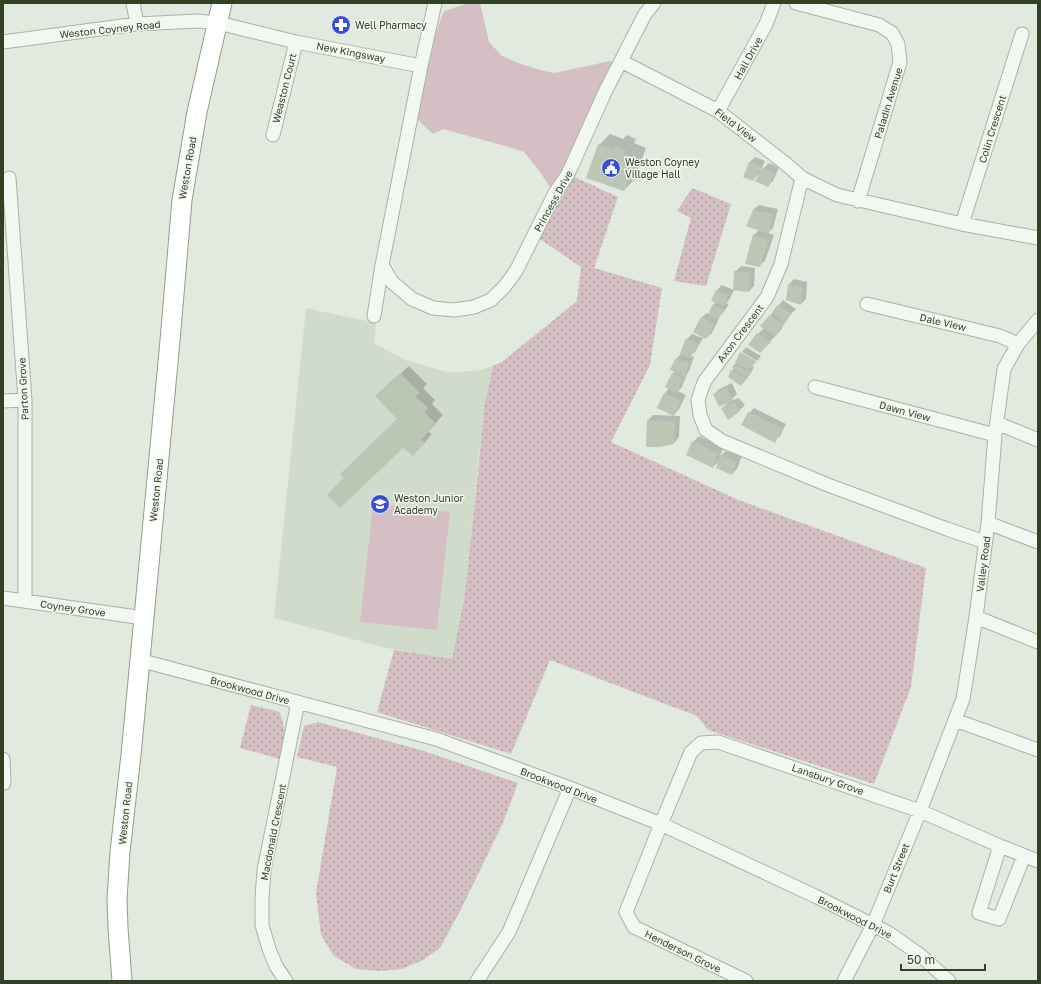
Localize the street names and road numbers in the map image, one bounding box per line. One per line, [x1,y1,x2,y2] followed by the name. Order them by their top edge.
[59,18,161,40] street label: Weston Coyney Road
[731,34,765,81] street label: Hall Drive
[315,39,387,65] street label: New Kingsway
[270,52,298,124] street label: Weaston Court
[871,66,905,140] street label: Paladin Avenue
[976,94,1008,164] street label: Colin Crescent
[713,105,759,145] street label: Field View
[176,136,198,200] street label: Weston Road
[531,168,575,234] street label: Princess Drive
[714,301,766,365] street label: Axon Crescent
[919,311,967,333] street label: Dale View
[15,357,31,421] street label: Parton Grove
[878,398,932,424] street label: Dawn View
[147,458,165,522] street label: Weston Road
[974,535,992,593] street label: Valley Road
[40,597,107,619] street label: Coyney Grove
[209,674,291,706] street label: Brookwood Drive
[790,761,866,797] street label: Lansbury Grove
[519,765,599,805] street label: Brookwood Drive
[116,781,134,845] street label: Weston Road
[258,783,288,881] street label: Macdonald Crescent
[881,841,911,895] street label: Burt Street
[816,893,894,941] street label: Brookwood Drive
[643,927,723,975] street label: Henderson Grove

